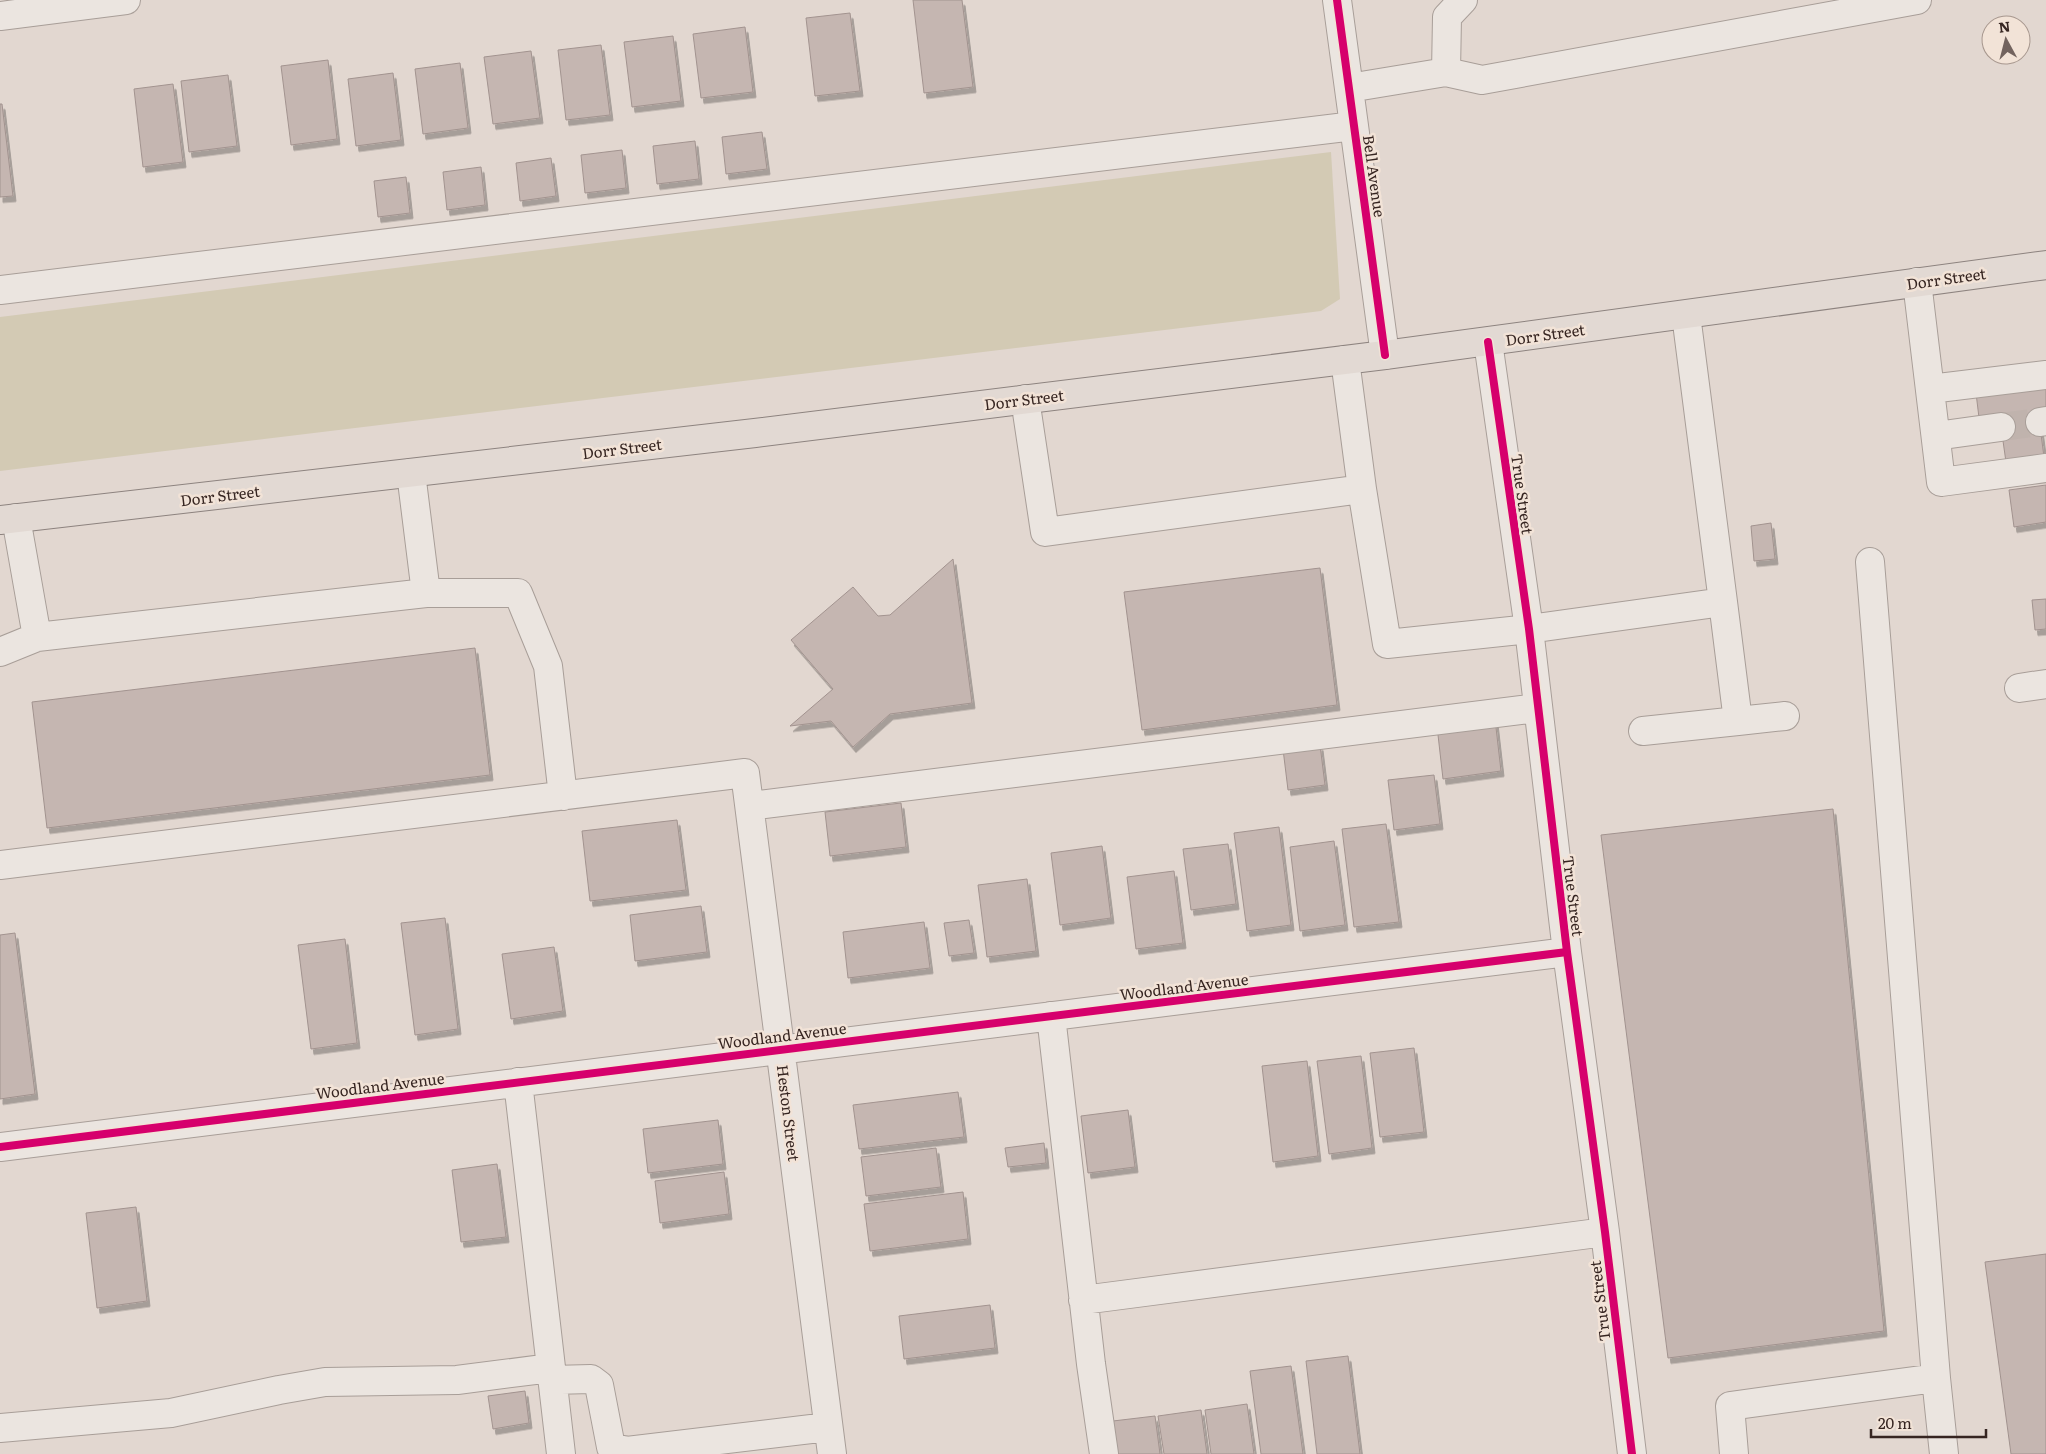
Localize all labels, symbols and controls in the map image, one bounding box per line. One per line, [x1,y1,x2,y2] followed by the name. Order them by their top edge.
[1981,15,2031,65] north arrow
[1997,15,2012,37] text: N
[1358,133,1392,219] street label: Bell Avenue
[1905,261,1987,295] street label: Dorr Street
[1504,317,1586,351] street label: Dorr Street
[983,383,1065,415] street label: Dorr Street
[581,432,663,464] street label: Dorr Street
[1506,452,1540,536] street label: True Street
[179,479,261,511] street label: Dorr Street
[1558,854,1590,938] street label: True Street
[1118,967,1250,1005] street label: Woodland Avenue
[716,1016,848,1054] street label: Woodland Avenue
[772,1063,806,1163] street label: Heston Street
[314,1066,446,1104] street label: Woodland Avenue
[1583,1259,1615,1343] street label: True Street
[1871,1406,1986,1438] scale bar
[1878,1411,1912,1434] text: 20 m

